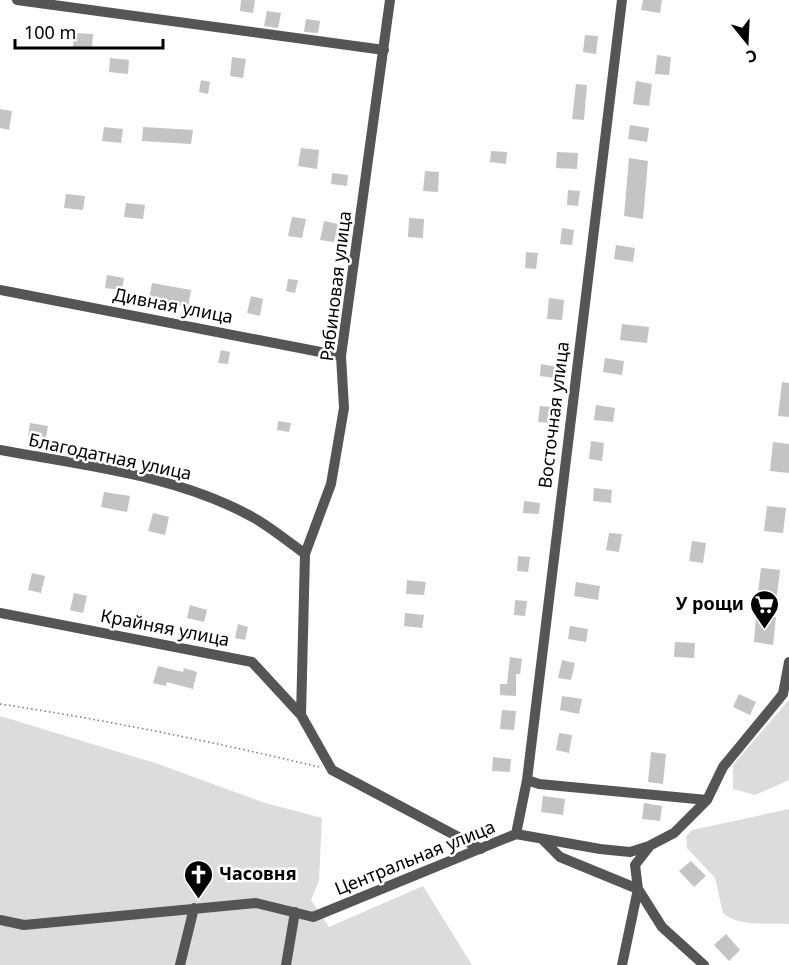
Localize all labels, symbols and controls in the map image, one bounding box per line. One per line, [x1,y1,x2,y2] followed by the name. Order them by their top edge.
[15,12,164,50] scale bar
[717,12,777,72] north arrow
[24,20,76,44] text: 100 m
[743,44,760,68] text: С
[314,209,356,362] street label: Рябиновая улица
[111,282,235,328] street label: Дивная улица
[532,340,574,490] street label: Восточная улица
[26,427,194,485] street label: Благодатная улица
[749,588,781,630] supermarket icon: У рощи
[676,591,744,615] place label: У рощи
[99,603,232,651] street label: Крайняя улица
[331,814,498,900] street label: Центральная улица
[182,858,214,900] church icon: Часовня
[219,861,297,885] place label: Часовня

